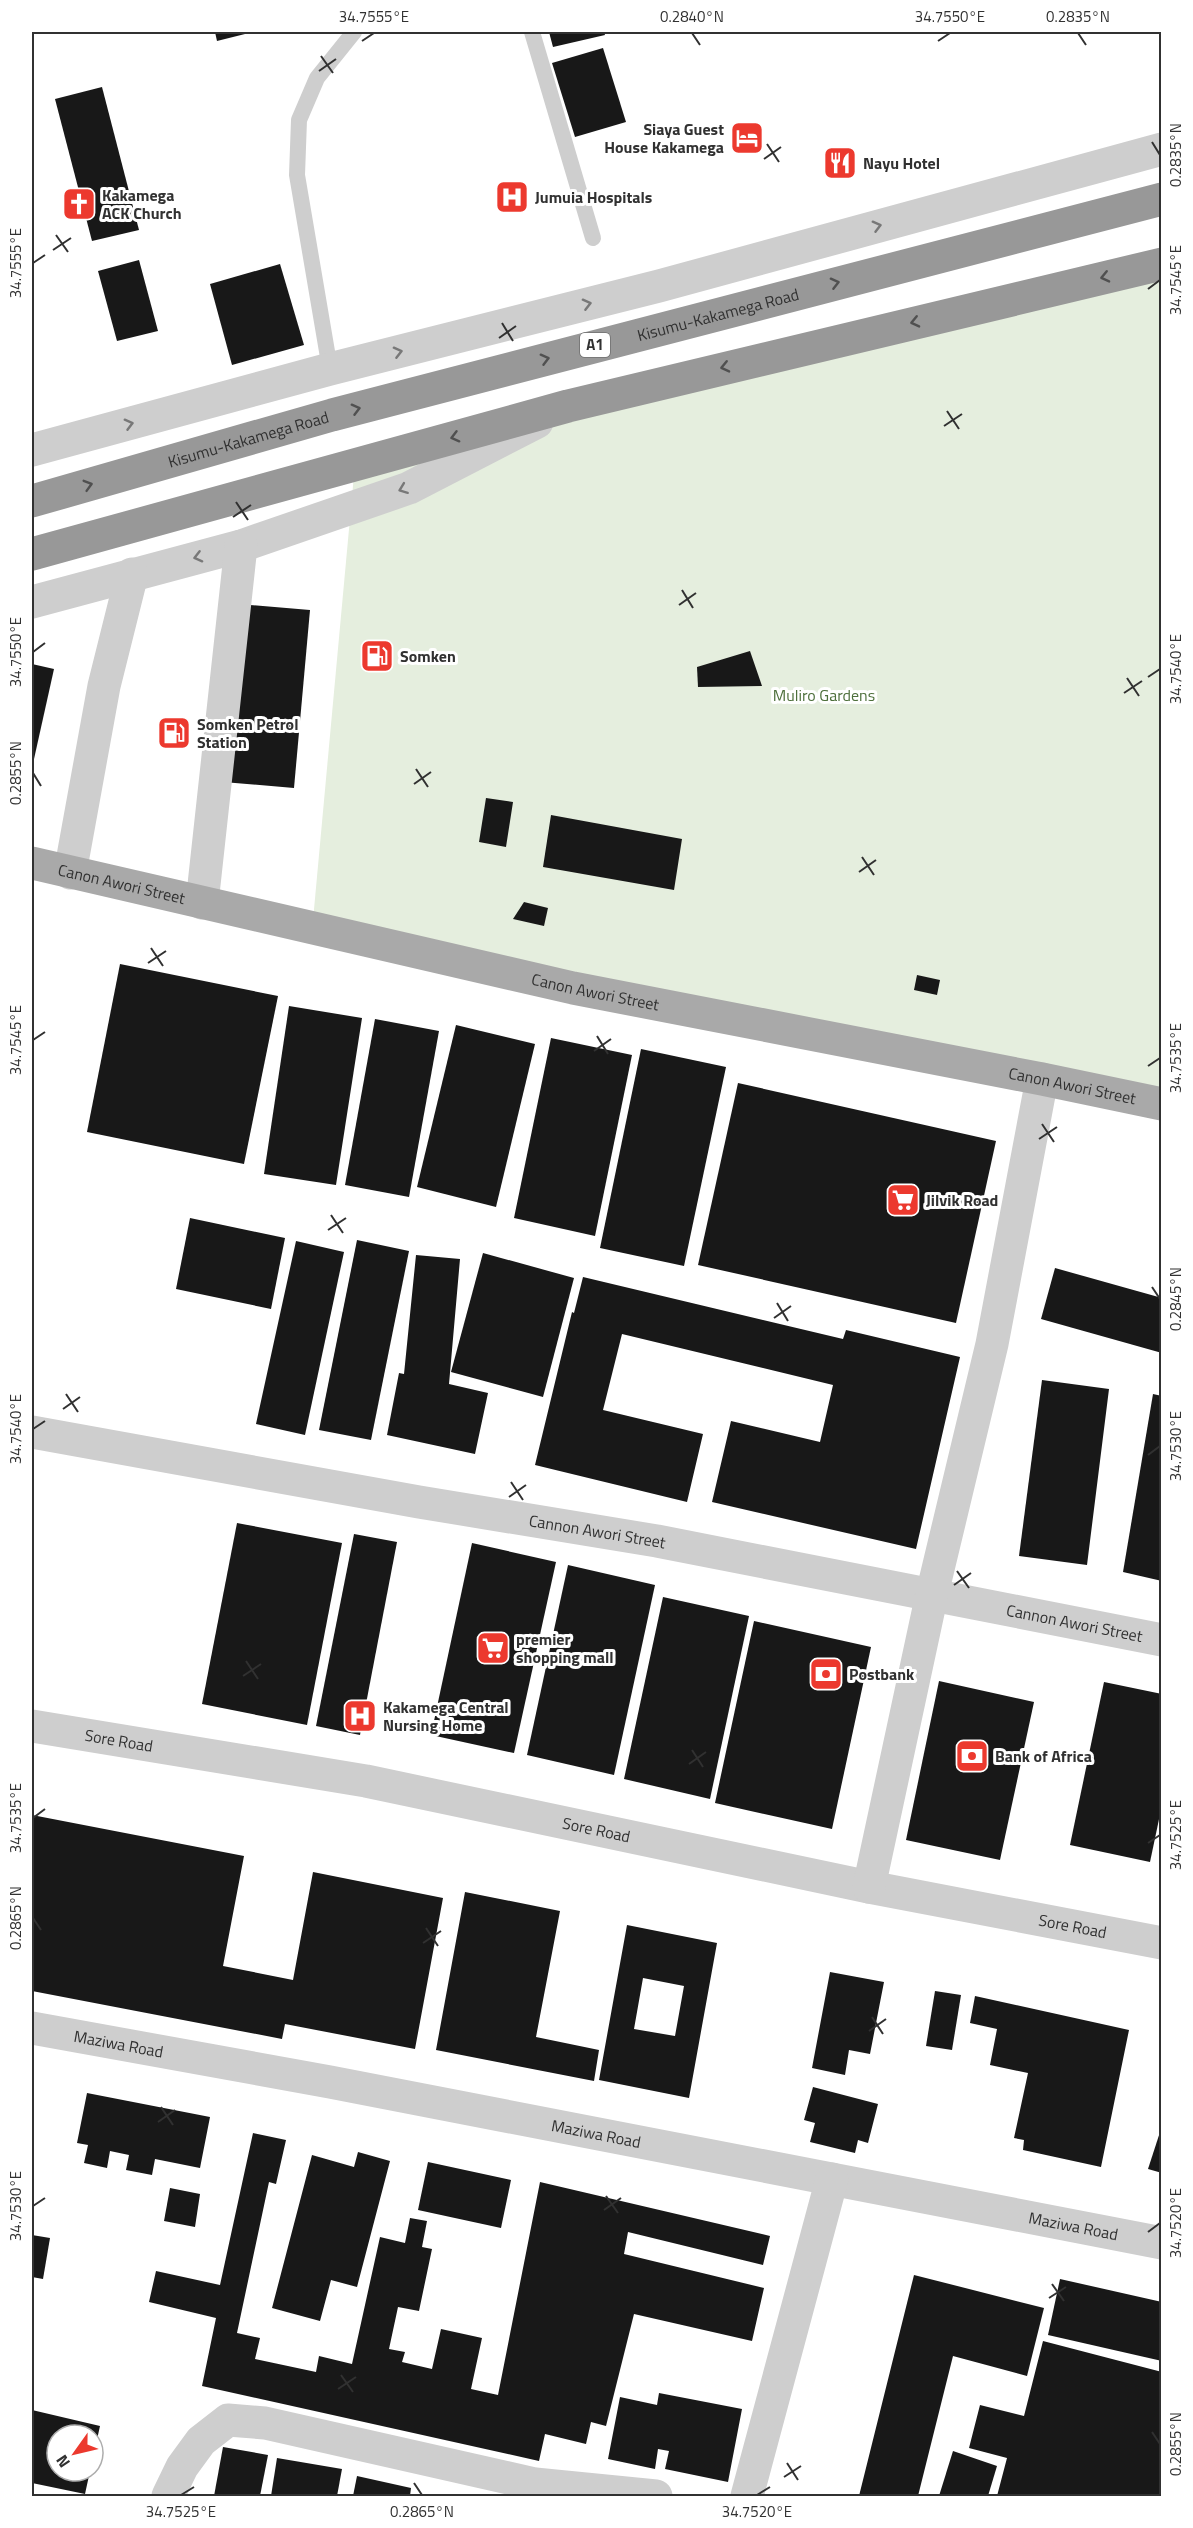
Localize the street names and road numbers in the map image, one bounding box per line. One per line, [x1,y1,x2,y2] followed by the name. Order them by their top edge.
[635,282,802,347] street label: Kisumu-Kakamega Road
[580,333,610,357] road number: A1
[165,405,331,473] street label: Kisumu-Kakamega Road
[56,857,188,910] street label: Canon Awori Street
[529,967,662,1017] street label: Canon Awori Street
[1006,1061,1139,1110] street label: Canon Awori Street
[527,1508,668,1555] street label: Cannon Awori Street
[1004,1598,1145,1648] street label: Cannon Awori Street
[83,1723,155,1758] street label: Sore Road
[560,1811,633,1848] street label: Sore Road
[1037,1908,1109,1944] street label: Sore Road
[72,2024,165,2064] street label: Maziwa Road
[549,2113,643,2154] street label: Maziwa Road
[1027,2205,1120,2246] street label: Maziwa Road

